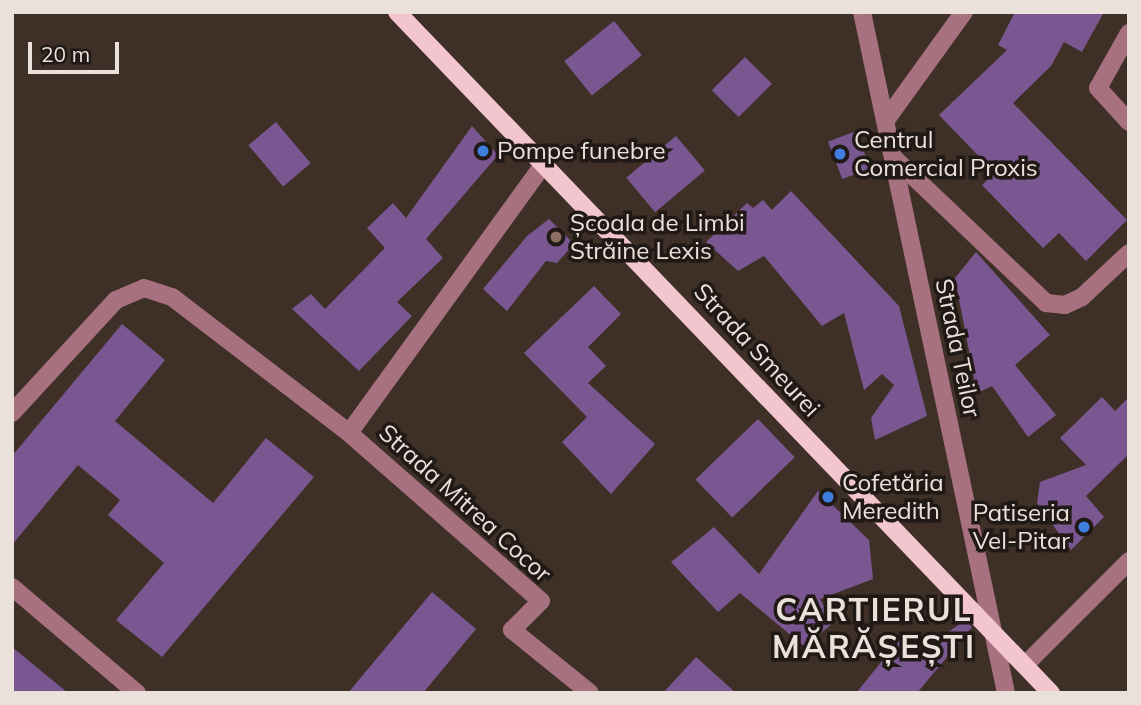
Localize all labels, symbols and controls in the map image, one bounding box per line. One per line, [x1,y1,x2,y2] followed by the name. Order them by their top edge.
[32,28,122,72] scale bar
[41,41,90,67] text: 20 m
[854,126,1038,182] place label: Centrul Comercial Proxis
[497,137,666,165] place label: Pompe funebre
[475,143,491,159] marker: Pompe funebre
[832,146,848,162] marker: Centrul Comercial Proxis
[570,209,745,265] place label: Școala de Limbi Străine Lexis
[548,229,564,245] marker: Școala de Limbi Străine Lexis
[929,276,987,420] street label: Strada Teilor
[688,277,826,423] street label: Strada Smeurei
[373,418,557,588] street label: Strada Mitrea Cocor
[842,469,944,525] place label: Cofetăria Meredith
[820,489,836,505] marker: Cofetăria Meredith
[973,499,1070,555] place label: Patiseria Vel-Pitar
[1076,519,1092,535] marker: Patiseria Vel-Pitar
[773,591,975,666] district label: CARTIERUL MĂRĂȘEȘTI

